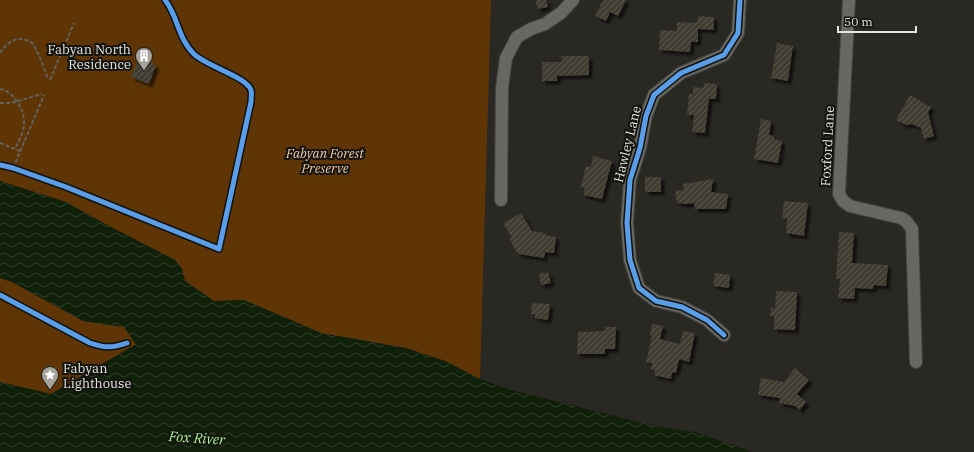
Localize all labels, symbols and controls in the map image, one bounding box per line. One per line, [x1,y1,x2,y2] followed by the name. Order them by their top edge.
[838,8,916,34] scale bar
[844,14,873,29] text: 50 m
[48,41,131,73] place label: Fabyan North Residence
[134,46,154,71] building icon: Fabyan North Residence
[610,104,645,184] street label: Hawley Lane
[817,105,838,187] street label: Foxford Lane
[285,145,364,177] park label: Fabyan Forest Preserve
[63,360,131,392] place label: Fabyan Lighthouse
[40,365,60,390] place icon: Fabyan Lighthouse
[167,427,227,449] water label: Fox River

